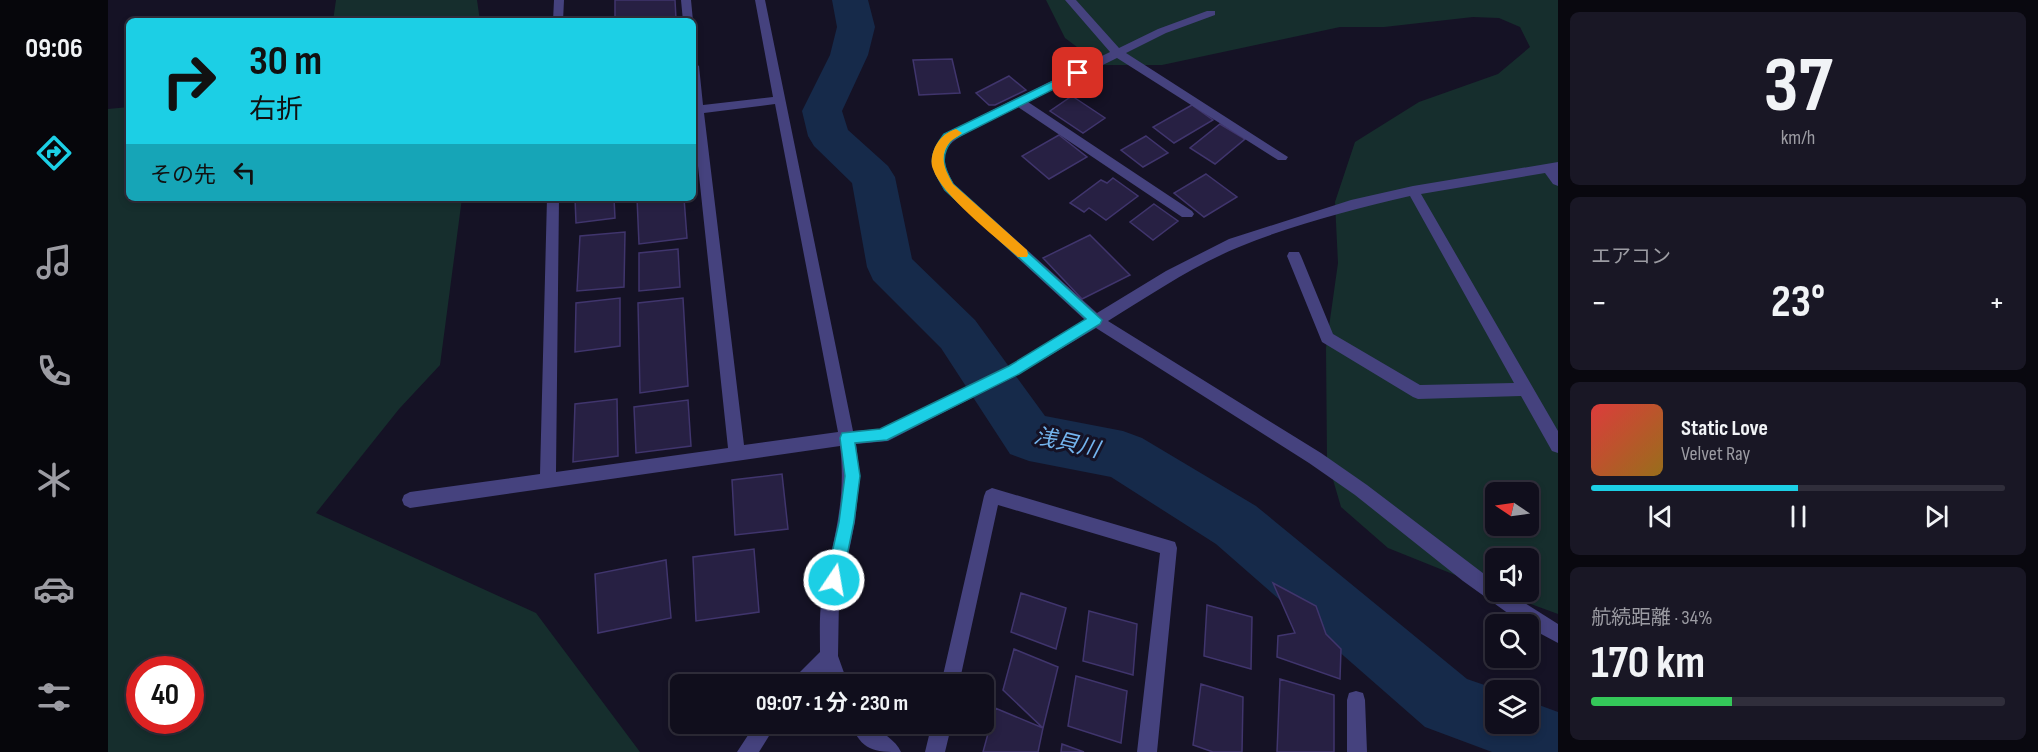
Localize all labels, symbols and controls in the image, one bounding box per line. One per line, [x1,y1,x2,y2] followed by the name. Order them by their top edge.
[25,33,83,65] text: 09:06
[249,36,322,87] text: 30 m
[1764,40,1832,133] text: 37
[150,42,228,120] icon: right
[1052,47,1103,98] pin
[1061,56,1094,89] icon: arrive
[249,94,303,126] text: 右折
[1781,126,1815,150] text: km/h
[33,132,75,174] icon: directions
[228,156,261,189] icon: left
[150,162,216,189] text: その先
[33,241,75,283] icon: music
[1591,245,1671,269] text: エアコン
[1771,275,1825,330] text: 23°
[1591,283,1607,323] text: −
[1989,283,2005,323] text: +
[33,350,75,392] icon: phone
[1681,415,1768,442] text: Static Love
[1031,423,1104,464] water label: 浅貝川
[1681,442,1750,466] text: Velvet Ray
[33,459,75,501] icon: climate
[1485,482,1539,536] north arrow
[1485,482,1539,734] map controls
[1644,500,1677,533] icon: previous
[1782,500,1815,533] icon: pause
[1920,500,1953,533] icon: next
[802,548,866,612] position arrow
[1485,548,1539,602] button: sound
[33,568,75,610] icon: car
[1591,606,1713,630] text: 航続距離 · 34%
[1485,614,1539,668] button: search
[1591,636,1705,691] text: 170 km
[126,656,204,734] speed limit sign: 40
[33,676,75,718] icon: filters
[1485,680,1539,734] button: layers
[756,690,908,717] text: 09:07 · 1 分 · 230 m

